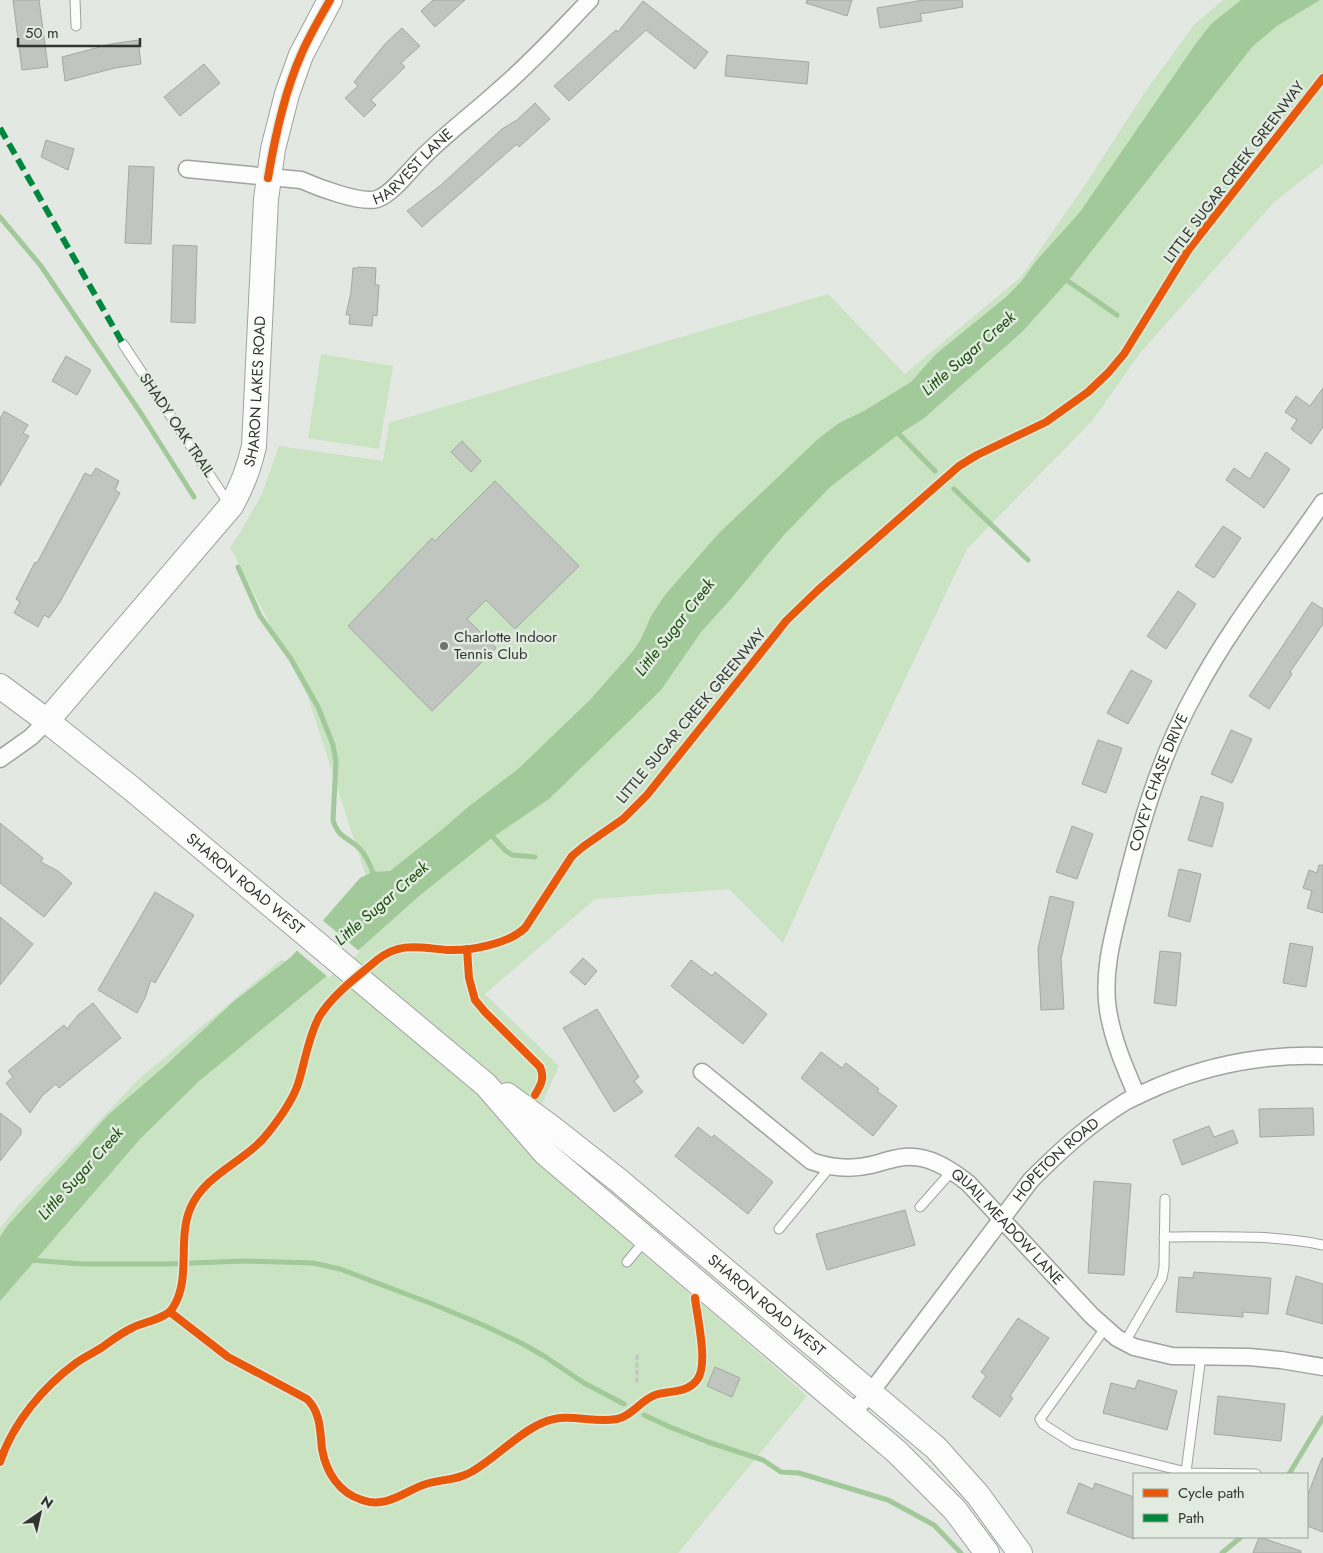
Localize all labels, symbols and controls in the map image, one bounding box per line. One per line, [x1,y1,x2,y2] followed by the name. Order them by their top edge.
[18,15,140,47] scale bar
[25,22,59,44] text: 50 m
[1158,76,1310,268] street label: LITTLE SUGAR CREEK GREENWAY
[369,123,458,211] street label: HARVEST LANE
[916,305,1021,401] water label: Little Sugar Creek
[238,315,271,470] street label: SHARON LAKES ROAD
[134,368,220,482] street label: SHADY OAK TRAIL
[629,573,720,681] water label: Little Sugar Creek
[611,623,771,808] street label: LITTLE SUGAR CREEK GREENWAY
[454,626,558,665] place label: Charlotte Indoor Tennis Club
[438,640,450,652] marker: Charlotte Indoor Tennis Club
[1124,710,1194,854] street label: COVEY CHASE DRIVE
[181,828,309,940] street label: SHARON ROAD WEST
[329,855,434,951] water label: Little Sugar Creek
[1007,1112,1104,1206] street label: HOPETON ROAD
[32,1121,129,1225] water label: Little Sugar Creek
[947,1163,1069,1290] street label: QUAIL MEADOW LANE
[703,1249,830,1361] street label: SHARON ROAD WEST
[1133,1473,1308,1538] legend
[1178,1482,1245,1504] text: Cycle path
[15,1488,65,1538] north arrow
[37,1491,57,1514] text: N
[1178,1507,1204,1529] text: Path

